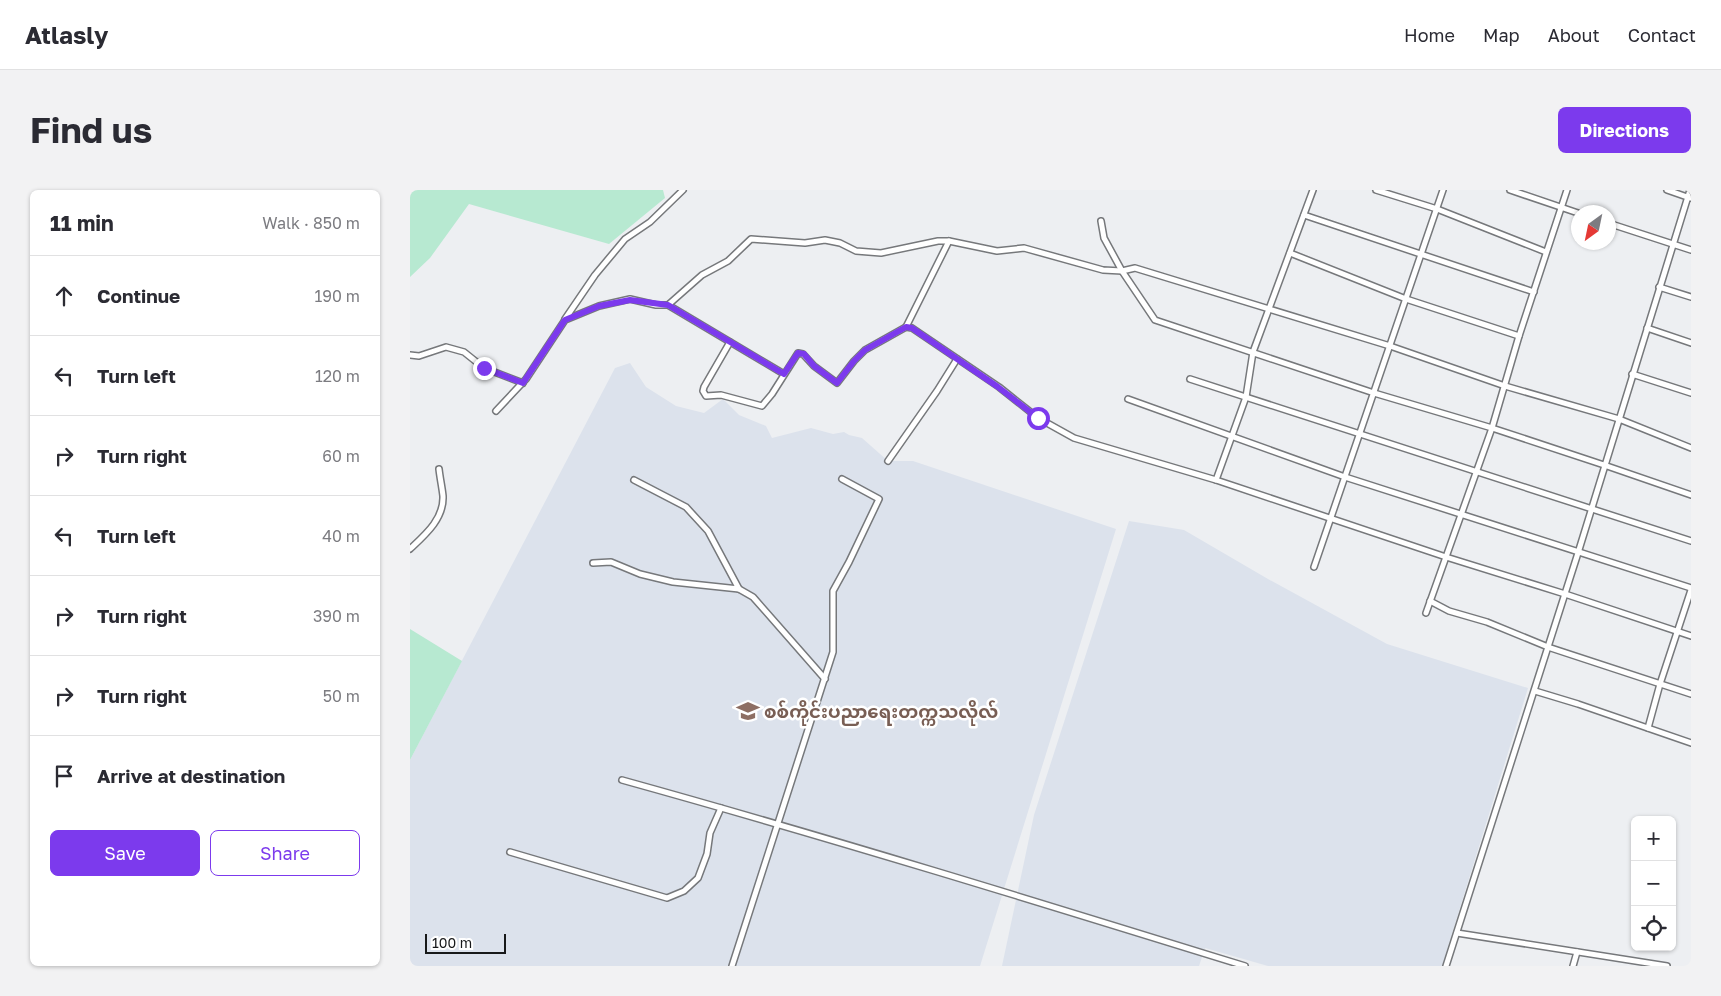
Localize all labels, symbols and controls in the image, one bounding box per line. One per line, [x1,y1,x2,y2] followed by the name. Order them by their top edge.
[25,20,108,49] text: Atlasly
[1404,24,1455,46] text: Home
[1483,24,1520,46] text: Map
[1548,24,1600,46] text: About
[1628,24,1696,46] text: Contact
[1558,107,1691,153] button: Directions
[30,109,152,151] text: Find us
[1571,205,1616,250] north arrow
[50,210,114,236] text: 11 min
[262,213,360,233] text: Walk · 850 m
[50,282,78,310] icon: ahead
[97,284,180,307] text: Continue
[314,286,360,306] text: 190 m
[473,357,496,380] route end
[50,362,78,390] icon: left
[97,364,176,387] text: Turn left
[315,366,360,386] text: 120 m
[1027,407,1050,430] route start
[50,442,78,470] icon: right
[97,444,187,467] text: Turn right
[322,446,360,466] text: 60 m
[50,522,78,550] icon: left
[97,524,176,547] text: Turn left
[322,526,360,546] text: 40 m
[50,602,78,630] icon: right
[97,604,187,627] text: Turn right
[313,606,360,626] text: 390 m
[50,682,78,710] icon: right
[97,684,187,707] text: Turn right
[323,686,360,706] text: 50 m
[735,698,761,724] school or university icon: စစ်ကိုင်းပညာရေးတက္ကသလိုလ်
[764,700,998,726] place label: စစ်ကိုင်းပညာရေးတက္ကသလိုလ်
[50,762,78,790] icon: arrive
[97,764,285,787] text: Arrive at destination
[1631,816,1676,951] map controls
[1631,816,1676,861] button: +
[50,830,200,876] button: Save
[210,830,360,876] button: Share
[1631,861,1676,906] button: −
[1631,906,1676,951] button: locate
[425,931,506,954] scale bar
[432,934,472,951] text: 100 m

